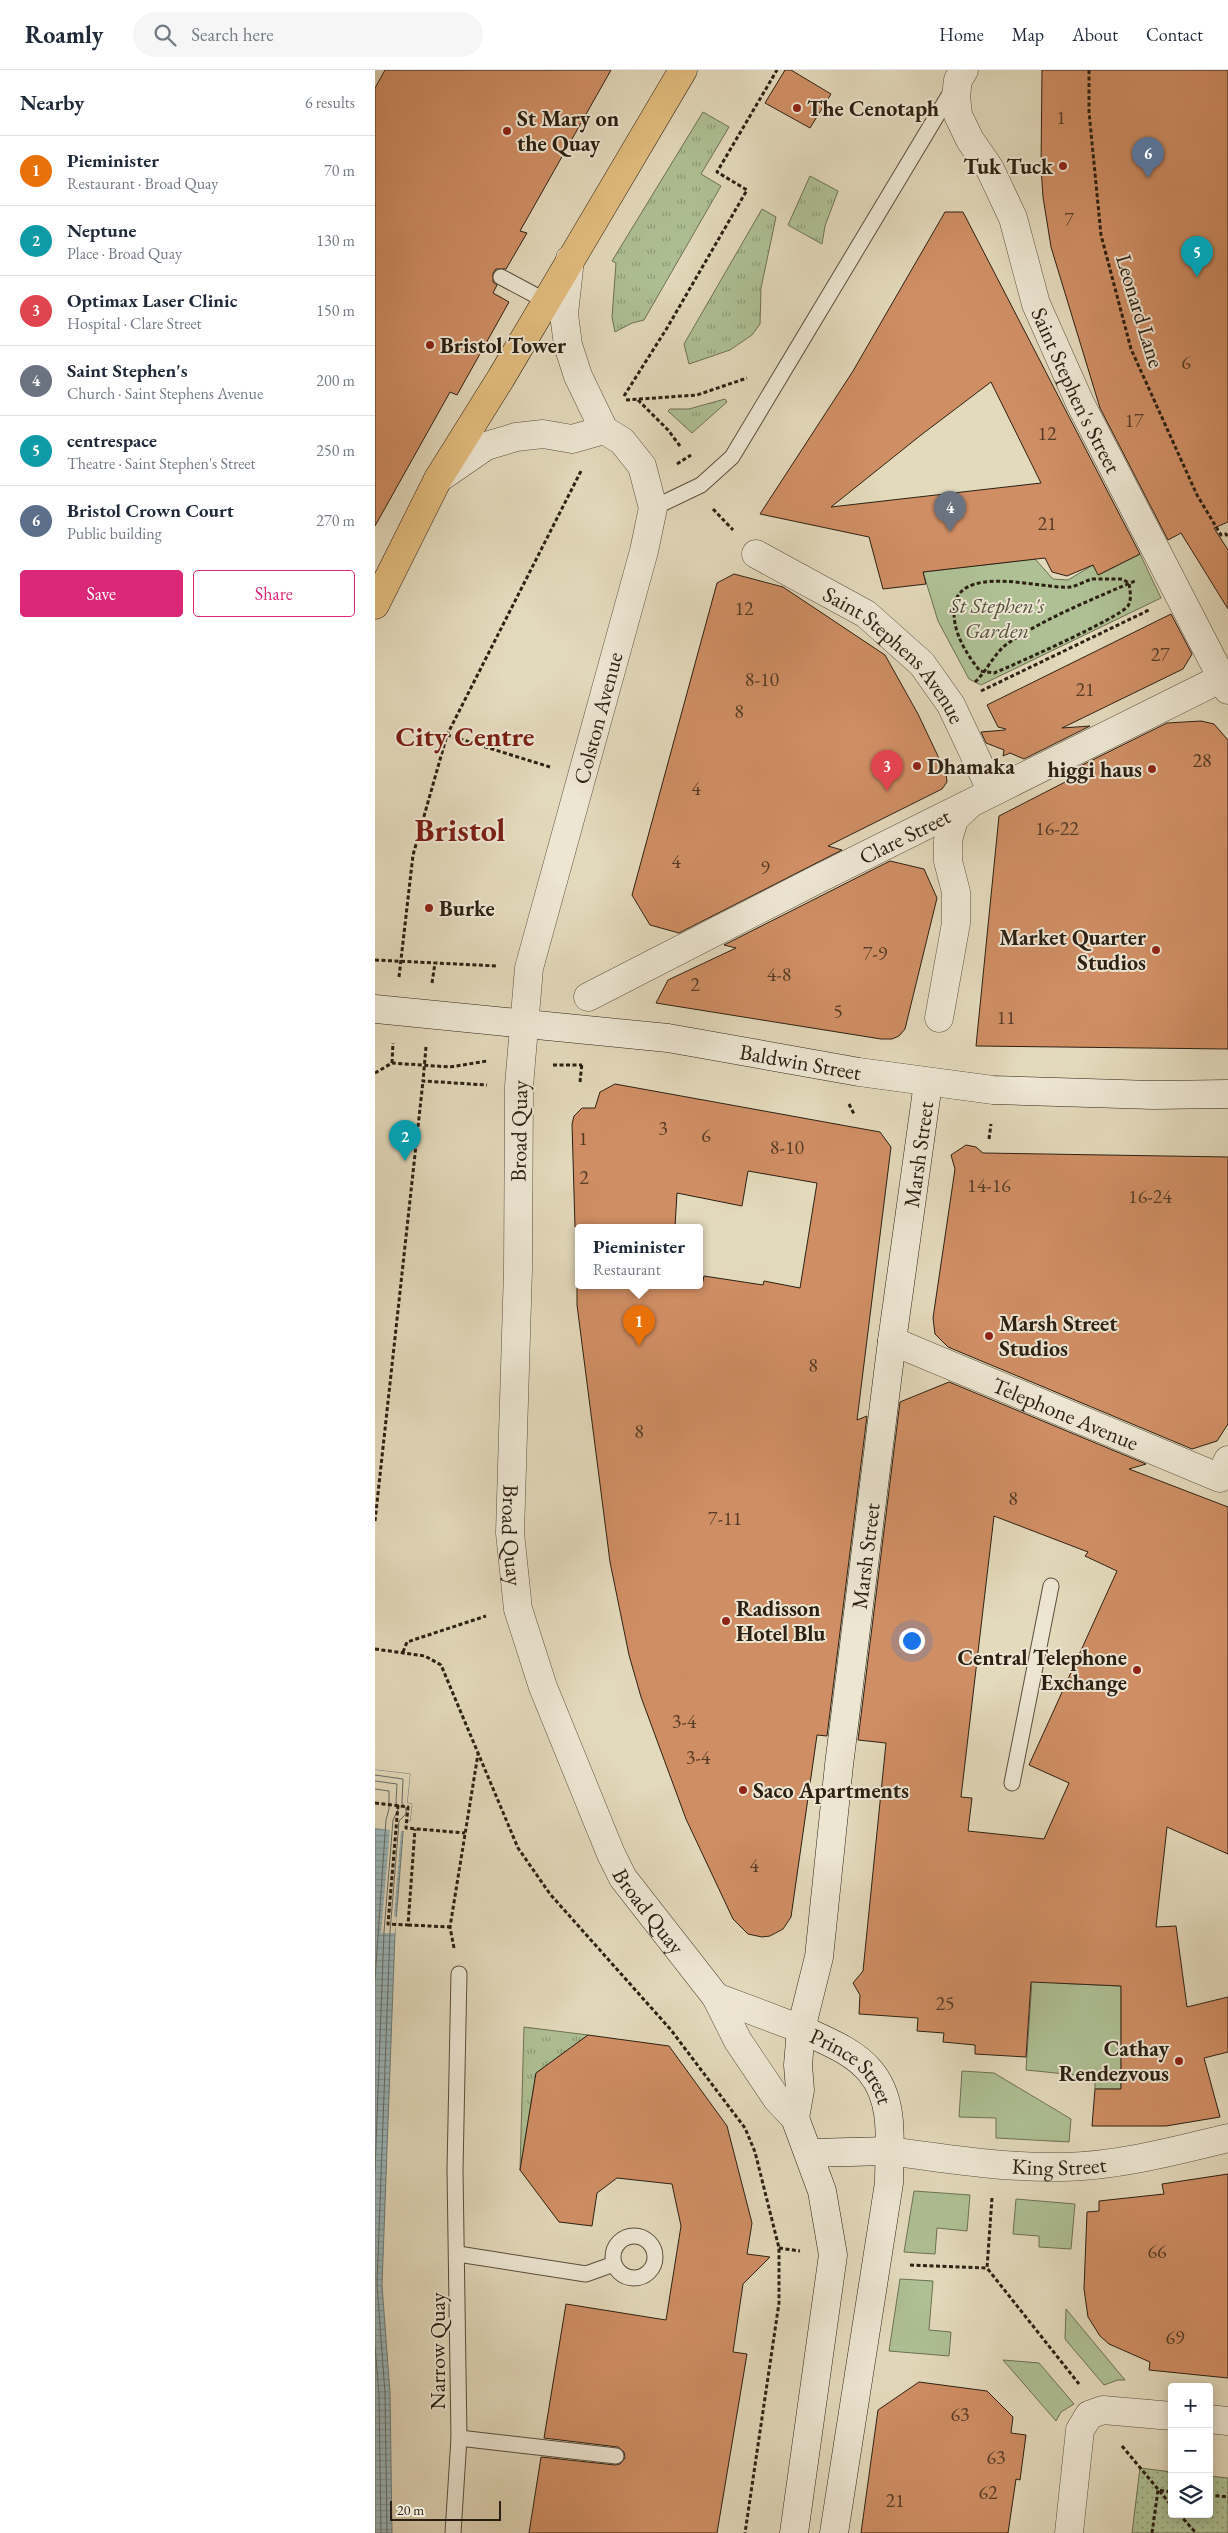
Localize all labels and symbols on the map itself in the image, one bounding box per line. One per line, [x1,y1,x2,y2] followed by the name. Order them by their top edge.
[807,94,939,123] place label: The Cenotaph
[791,102,803,114] marker: The Cenotaph
[517,104,620,158] place label: St Mary on the Quay
[1056,104,1066,130] house number: 1
[501,125,513,137] marker: St Mary on the Quay
[1132,137,1164,178] pin: 6
[963,152,1054,181] place label: Tuk Tuck
[1057,160,1069,172] marker: Tuk Tuck
[1064,206,1074,232] house number: 7
[1181,236,1213,277] pin: 5
[1109,251,1171,372] street label: Leonard Lane
[1025,303,1128,478] street label: Saint Stephen's Street
[440,331,567,360] place label: Bristol Tower
[424,339,436,351] marker: Bristol Tower
[1181,349,1191,375] house number: 6
[1124,407,1144,433] house number: 17
[1037,420,1057,446] house number: 12
[934,491,966,532] pin: 4
[1037,510,1057,536] house number: 21
[818,579,972,728] street label: Saint Stephens Avenue
[949,591,1045,645] park label: St Stephen's Garden
[734,595,754,621] house number: 12
[1150,641,1170,667] house number: 27
[566,648,630,787] street label: Colston Avenue
[745,666,780,692] house number: 8-10
[1075,676,1095,702] house number: 21
[734,698,744,724] house number: 8
[395,718,535,754] district label: City Centre
[1192,747,1212,773] house number: 28
[871,750,903,791] pin: 3
[927,752,1015,781] place label: Dhamaka
[1048,755,1142,784] place label: higgi haus
[911,760,923,772] marker: Dhamaka
[1146,763,1158,775] marker: higgi haus
[691,775,701,801] house number: 4
[854,801,955,871] street label: Clare Street
[415,809,505,851] district label: Bristol
[1035,815,1079,841] house number: 16-22
[671,848,681,874] house number: 4
[760,854,770,880] house number: 9
[439,894,495,923] place label: Burke
[423,902,435,914] marker: Burke
[999,923,1147,977] place label: Market Quarter Studios
[863,940,888,966] house number: 7-9
[1150,944,1162,956] marker: Market Quarter Studios
[767,961,791,987] house number: 4-8
[690,971,700,997] house number: 2
[833,998,843,1024] house number: 5
[996,1004,1016,1030] house number: 11
[737,1037,864,1087] street label: Baldwin Street
[504,1080,534,1182] street label: Broad Quay
[896,1100,940,1209] street label: Marsh Street
[658,1115,668,1141] house number: 3
[389,1120,421,1161] pin: 2
[701,1122,711,1148] house number: 6
[578,1125,588,1151] house number: 1
[770,1134,805,1160] house number: 8-10
[579,1164,589,1190] house number: 2
[967,1172,1011,1198] house number: 14-16
[1128,1183,1172,1209] house number: 16-24
[623,1305,655,1346] pin: 1
[999,1309,1118,1363] place label: Marsh Street Studios
[983,1330,995,1342] marker: Marsh Street Studios
[808,1352,818,1378] house number: 8
[988,1370,1143,1457] street label: Telephone Avenue
[634,1418,644,1444] house number: 8
[495,1484,530,1588] street label: Broad Quay
[1008,1485,1018,1511] house number: 8
[844,1501,886,1611] street label: Marsh Street
[708,1505,742,1531] house number: 7-11
[736,1594,825,1648] place label: Radisson Hotel Blu
[720,1615,732,1627] marker: Radisson Hotel Blu
[899,1628,925,1654] your location
[957,1643,1127,1697] place label: Central Telephone Exchange
[1131,1664,1143,1676] marker: Central Telephone Exchange
[672,1708,697,1734] house number: 3-4
[686,1744,711,1770] house number: 3-4
[753,1776,909,1805] place label: Saco Apartments
[737,1784,749,1796] marker: Saco Apartments
[749,1852,759,1878] house number: 4
[606,1863,692,1960] street label: Broad Quay
[935,1990,955,2016] house number: 25
[806,2021,900,2108] street label: Prince Street
[1059,2034,1169,2088] place label: Cathay Rendezvous
[1173,2055,1185,2067] marker: Cathay Rendezvous
[1011,2149,1108,2182] street label: King Street
[1147,2238,1167,2264] house number: 66
[423,2292,452,2410] street label: Narrow Quay
[1165,2324,1185,2350] house number: 69
[950,2401,970,2427] house number: 63
[986,2444,1006,2470] house number: 63
[978,2479,998,2505] house number: 62
[885,2487,905,2513] house number: 21
[390,2498,501,2521] scale bar

